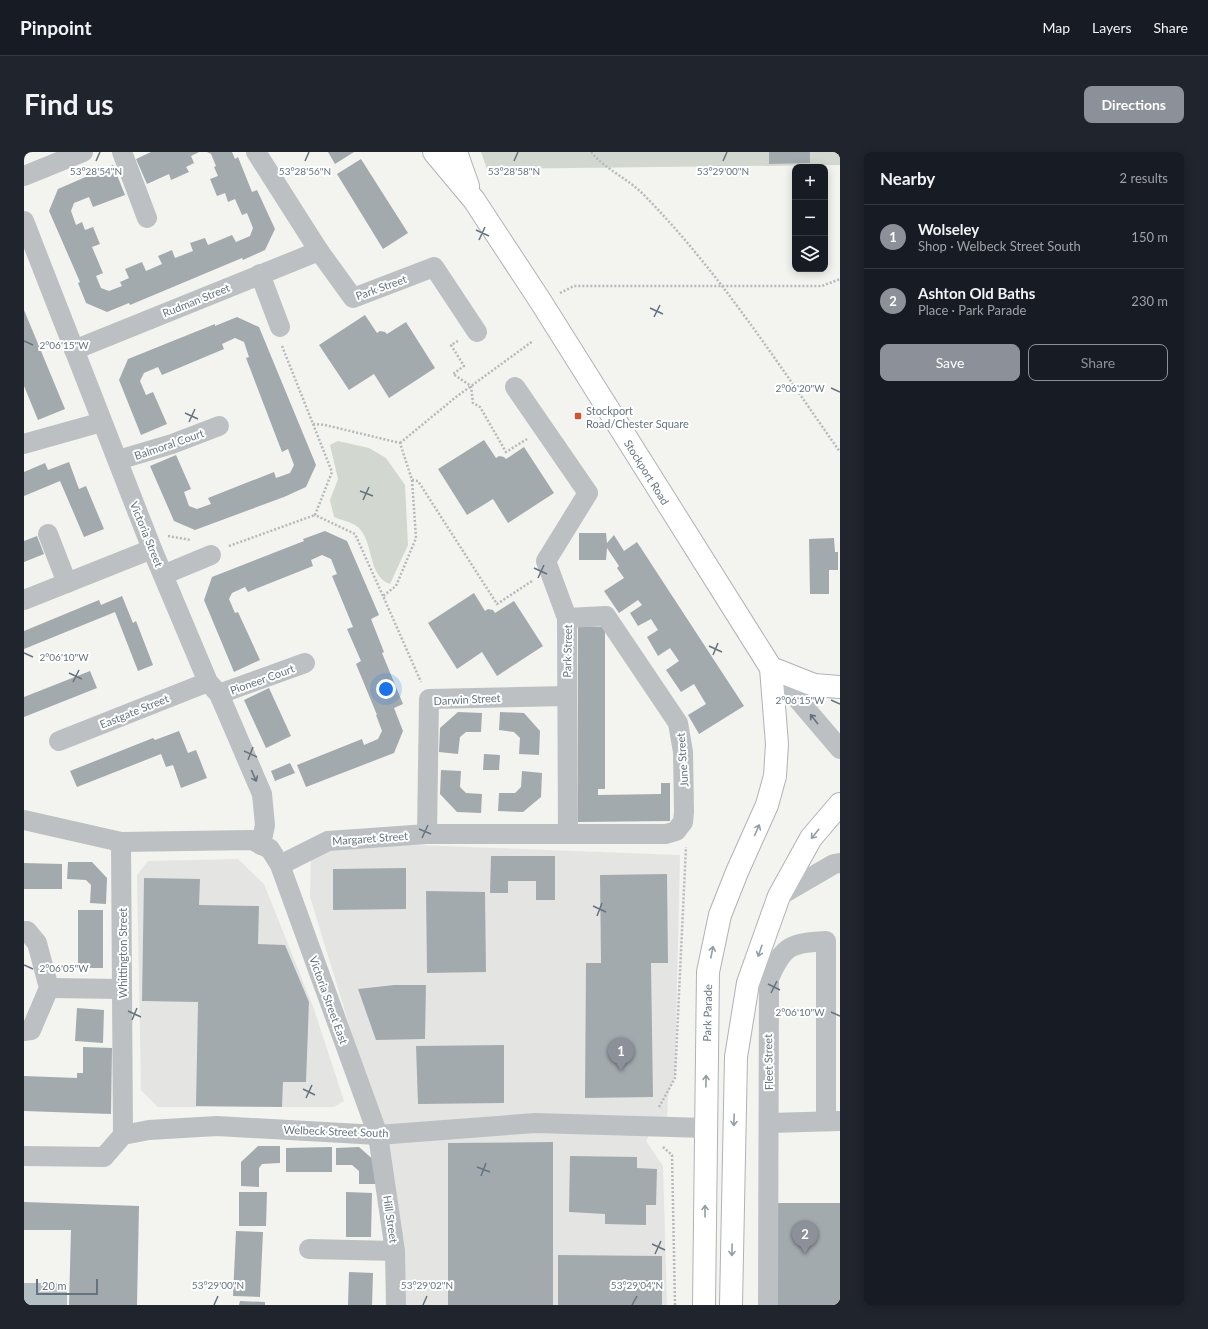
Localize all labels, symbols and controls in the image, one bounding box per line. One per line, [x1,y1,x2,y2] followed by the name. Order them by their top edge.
[20,16,91,39] text: Pinpoint
[1042,19,1070,36] text: Map
[1092,19,1132,36] text: Layers
[1154,19,1188,36] text: Share
[1084,86,1184,123] button: Directions
[24,87,114,121] text: Find us
[792,164,828,272] map controls
[792,164,828,200] button: +
[70,165,122,177] text: 53°28'54"N
[279,165,331,177] text: 53°28'56"N
[488,165,540,177] text: 53°28'58"N
[697,165,749,177] text: 53°29'00"N
[880,168,935,189] text: Nearby
[1120,170,1168,186] text: 2 results
[792,200,828,236] button: −
[918,220,979,238] text: Wolseley
[889,229,897,245] text: 1
[1131,229,1168,245] text: 150 m
[792,236,828,272] button: layers
[918,238,1081,254] text: Shop · Welbeck Street South
[354,272,408,302] street label: Park Street
[160,281,232,319] street label: Rudman Street
[918,284,1035,302] text: Ashton Old Baths
[889,293,897,309] text: 2
[1131,293,1168,309] text: 230 m
[918,302,1026,318] text: Place · Park Parade
[39,339,89,351] text: 2°06'15"W
[880,344,1020,381] button: Save
[1028,344,1168,381] button: Share
[775,382,825,394] text: 2°06'20"W
[586,404,689,430] place label: Stockport Road/Chester Square
[573,411,583,421] marker: Stockport Road/Chester Square
[132,426,206,462] street label: Balmoral Court
[622,437,672,507] street label: Stockport Road
[128,499,166,569] street label: Victoria Street
[560,624,574,678] street label: Park Street
[39,651,89,663] text: 2°06'10"W
[228,661,296,697] street label: Pioneer Court
[376,679,396,699] your location
[98,691,170,731] street label: Eastgate Street
[433,691,501,707] street label: Darwin Street
[775,694,825,706] text: 2°06'15"W
[810,714,819,724] one-way arrow
[674,732,690,788] street label: June Street
[251,770,258,782] one-way arrow
[754,825,761,837] one-way arrow
[332,829,408,847] street label: Margaret Street
[811,829,820,839] one-way arrow
[116,908,129,998] street label: Whittington Street
[755,944,763,956] one-way arrow
[709,946,717,959] one-way arrow
[307,954,351,1046] street label: Victoria Street East
[39,962,89,974] text: 2°06'05"W
[700,984,714,1042] street label: Park Parade
[775,1006,825,1018] text: 2°06'10"W
[761,1034,775,1090] street label: Fleet Street
[608,1038,634,1071] pin: 1
[702,1075,710,1088] one-way arrow
[730,1113,738,1126] one-way arrow
[283,1123,389,1139] street label: Welbeck Street South
[381,1194,401,1244] street label: Hill Street
[701,1205,709,1218] one-way arrow
[792,1221,818,1254] pin: 2
[728,1243,736,1256] one-way arrow
[36,1277,98,1296] scale bar
[42,1279,67,1292] text: 20 m
[192,1279,244,1291] text: 53°29'00"N
[401,1279,453,1291] text: 53°29'02"N
[611,1279,663,1291] text: 53°29'04"N

